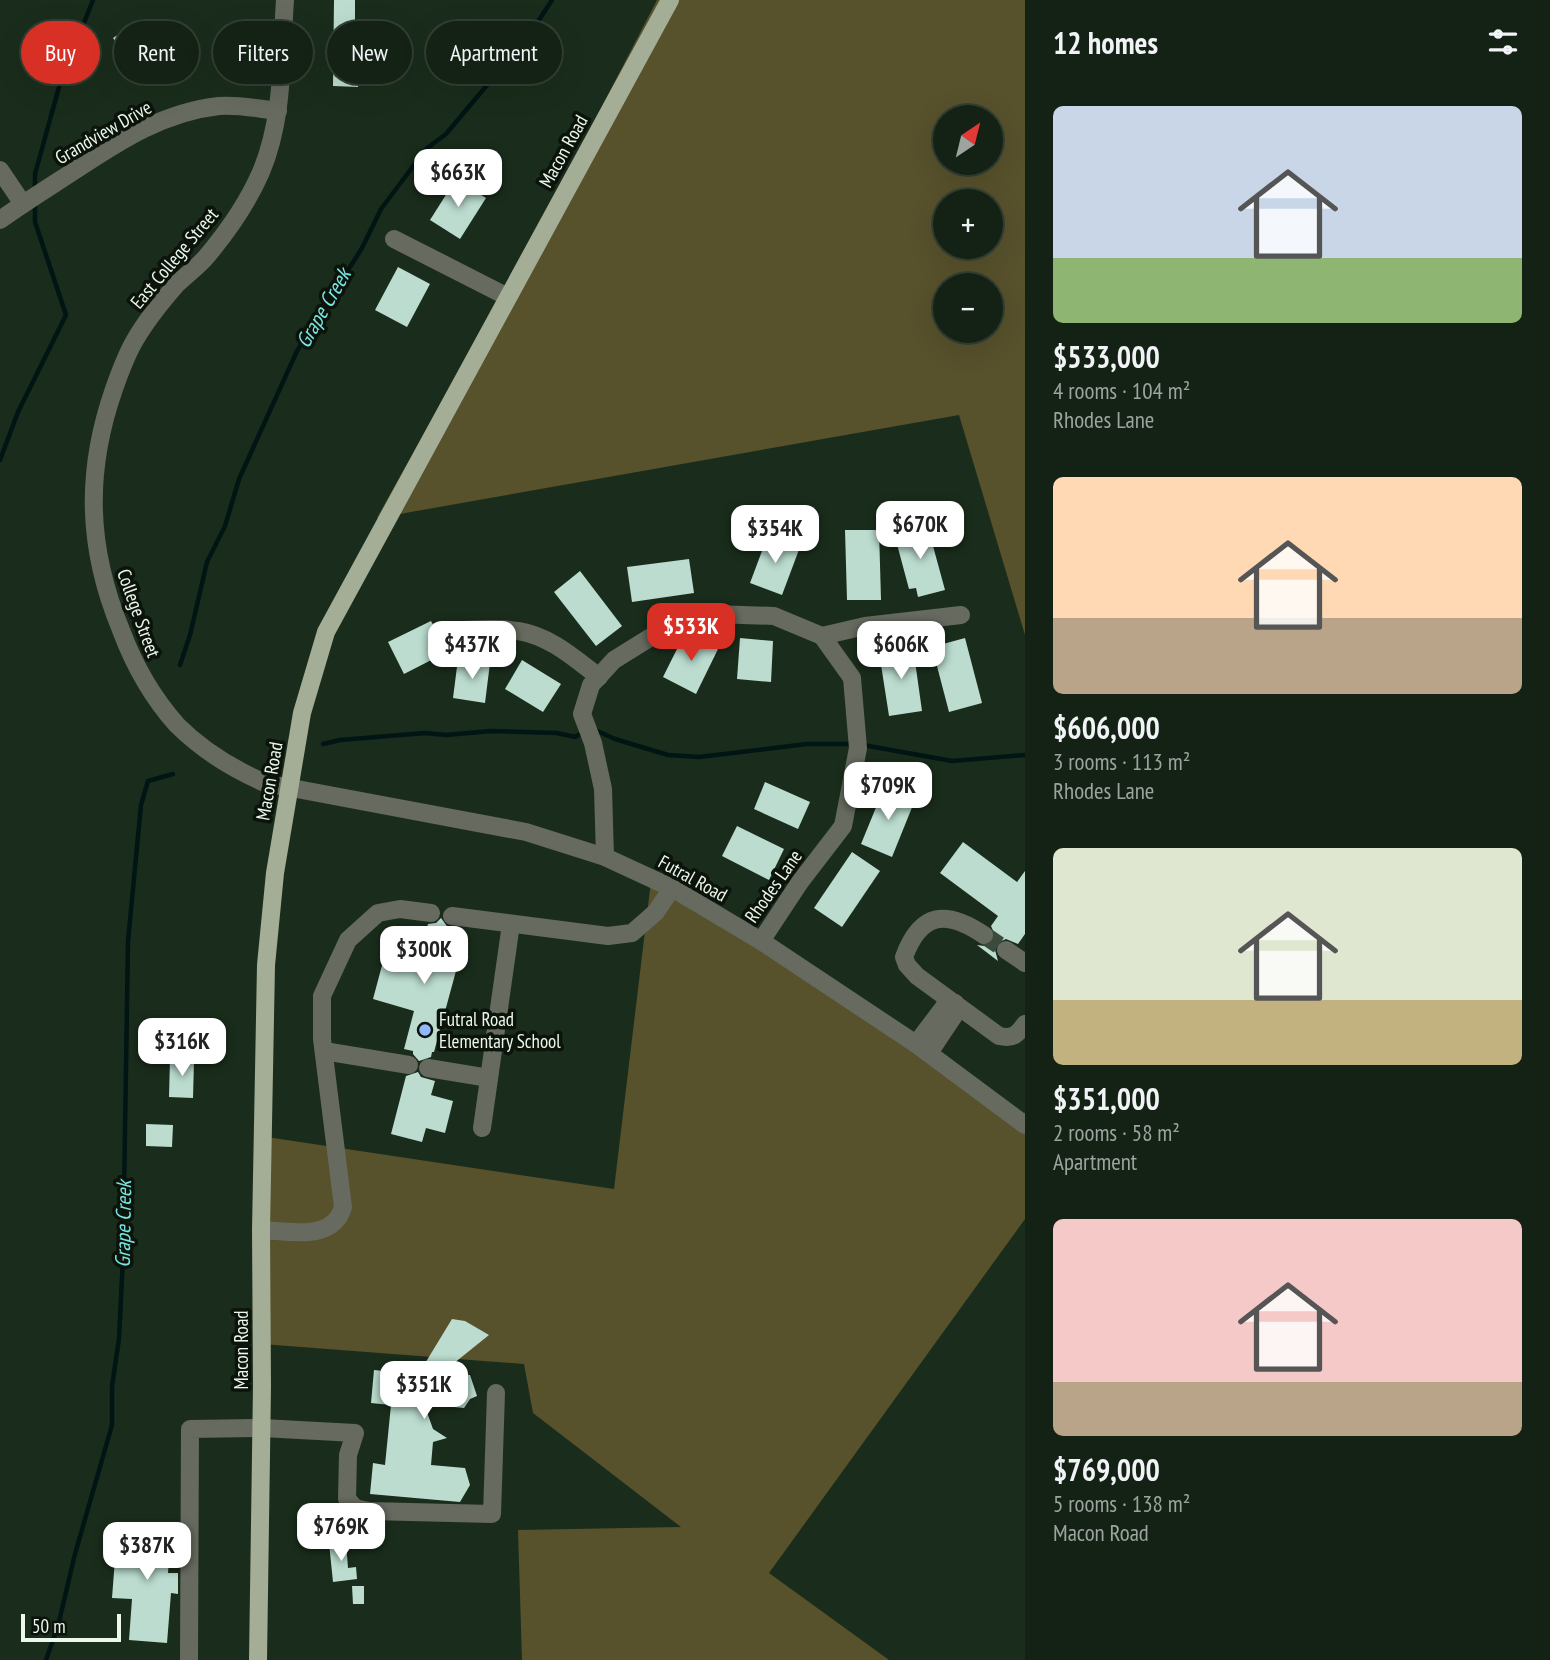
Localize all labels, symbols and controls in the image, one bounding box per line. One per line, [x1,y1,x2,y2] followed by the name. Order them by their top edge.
[21,21,100,84] chip: Buy
[114,21,199,84] chip: Rent
[213,21,313,84] chip: Filters
[327,21,412,84] chip: New
[426,21,562,84] chip: Apartment
[1053,23,1158,62] text: 12 homes
[1484,23,1522,61] icon: filters
[51,95,156,169] street label: Grandview Drive
[933,105,1003,175] north arrow
[933,105,1003,343] map controls
[533,111,593,191] street label: Macon Road
[409,150,507,209] pin: $663K
[1225,151,1351,277] icon: home
[430,157,486,186] text: $663K
[933,189,1003,259] button: +
[125,202,223,313] street label: East College Street
[290,261,358,352] water label: Grape Creek
[933,273,1003,343] button: −
[1053,337,1160,376] text: $533,000
[1053,376,1190,405] text: 4 rooms · 104 m²
[1053,405,1154,434] text: Rhodes Lane
[871,502,969,561] pin: $670K
[726,505,824,565] pin: $354K
[892,509,948,538] text: $670K
[747,513,803,542] text: $354K
[1225,522,1351,648] icon: home
[112,566,166,661] street label: College Street
[642,604,740,663] pin: $533K
[663,611,719,640] text: $533K
[423,622,521,681] pin: $437K
[852,622,950,681] pin: $606K
[444,629,500,658] text: $437K
[873,629,929,658] text: $606K
[1053,708,1160,747] text: $606,000
[250,740,288,822] street label: Macon Road
[1053,747,1190,776] text: 3 rooms · 113 m²
[839,762,937,822] pin: $709K
[860,770,916,799] text: $709K
[1053,776,1154,805] text: Rhodes Lane
[739,845,807,927] street label: Rhodes Lane
[654,849,732,907] street label: Futral Road
[1225,893,1351,1019] icon: home
[375,926,473,986] pin: $300K
[396,934,452,963] text: $300K
[439,1007,561,1053] place label: Futral Road Elementary School
[133,1018,231,1078] pin: $316K
[417,1022,433,1038] marker: Futral Road Elementary School
[154,1026,210,1055] text: $316K
[1053,1079,1160,1118] text: $351,000
[1053,1118,1180,1147] text: 2 rooms · 58 m²
[1053,1147,1137,1176] text: Apartment
[109,1177,137,1268] water label: Grape Creek
[1225,1264,1351,1390] icon: home
[229,1310,253,1390] street label: Macon Road
[375,1362,473,1421] pin: $351K
[396,1369,452,1398] text: $351K
[1053,1450,1160,1489] text: $769,000
[1053,1489,1190,1518] text: 5 rooms · 138 m²
[292,1504,390,1563] pin: $769K
[313,1511,369,1540] text: $769K
[1053,1518,1149,1547] text: Macon Road
[98,1522,196,1582] pin: $387K
[119,1530,175,1559] text: $387K
[21,1611,121,1643] scale bar
[32,1614,66,1638] text: 50 m

